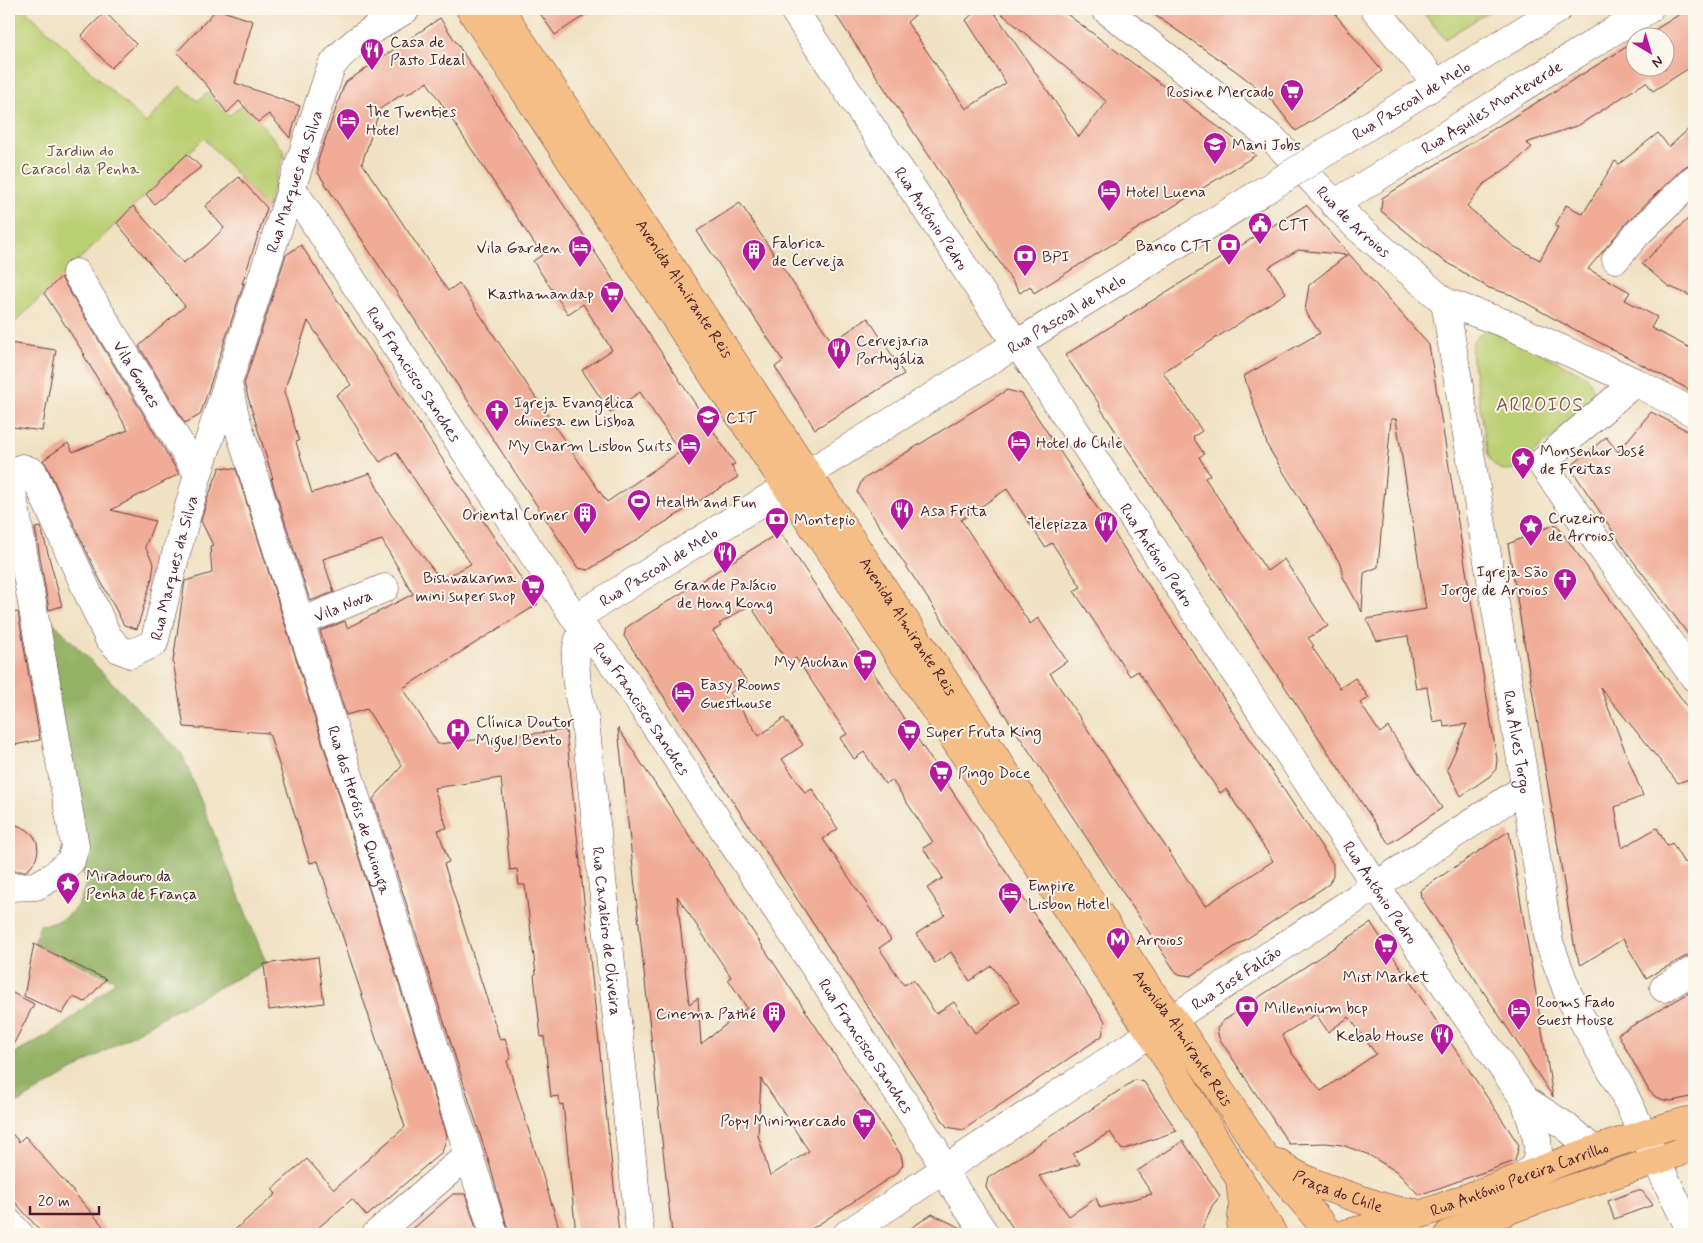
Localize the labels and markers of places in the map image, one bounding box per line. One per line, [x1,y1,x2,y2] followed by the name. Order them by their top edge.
[390,32,465,71] place label: Casa de Pasto Ideal
[359,37,385,71] restaurant icon: Casa de Pasto Ideal
[1279,78,1305,112] supermarket icon: Rosine Mercado
[1166,82,1274,103] place label: Rosine Mercado
[366,102,456,141] place label: The Twenties Hotel
[335,107,361,141] hotel icon: The Twenties Hotel
[1202,131,1228,165] school or university icon: Mani Jobs
[1232,135,1301,156] place label: Mani Jobs
[1096,178,1122,212] hotel icon: Hotel Luena
[1126,182,1206,203] place label: Hotel Luena
[1247,211,1273,245] public building icon: CTT
[1278,215,1310,236] place label: CTT
[1216,232,1242,266] bank icon: Banco CTT
[772,233,845,272] place label: Fabrica de Cerveja
[567,234,593,268] hotel icon: Vila Garden
[1136,236,1212,257] place label: Banco CTT
[476,238,562,259] place label: Vila Garden
[741,238,767,272] building icon: Fabrica de Cerveja
[1012,243,1038,277] bank icon: BPI
[1042,247,1070,268] place label: BPI
[599,280,625,314] supermarket icon: Kasthamandap
[488,284,594,305] place label: Kasthamandap
[856,331,929,370] place label: Cervejaria Portugália
[826,336,852,370] restaurant icon: Cervejaria Portugália
[514,393,635,432] place label: Igreja Evangélica chinesa em Lisboa
[484,398,510,432] church icon: Igreja Evangélica chinesa em Lisboa
[695,404,721,438] school or university icon: CIT
[726,408,758,429] place label: CIT
[1006,429,1032,463] hotel icon: Hotel do Chile
[676,432,702,466] hotel icon: My Charm Lisbon Suits
[1036,433,1123,454] place label: Hotel do Chile
[508,436,672,457] place label: My Charm Lisbon Suits
[1540,441,1644,480] place label: Monsenhor José de Freitas
[1510,446,1536,480] place icon: Monsenhor José de Freitas
[626,488,652,522] sports icon: Health and Fun
[656,492,757,513] place label: Health and Fun
[889,497,915,531] restaurant icon: Asa Frita
[572,501,598,535] building icon: Oriental Corner
[920,501,987,522] place label: Asa Frita
[462,505,568,526] place label: Oriental Corner
[764,506,790,540] bank icon: Montepio
[1548,508,1614,547] place label: Cruzeiro de Arroios
[794,510,856,531] place label: Montepio
[1093,510,1119,544] restaurant icon: Telepizza
[1518,513,1544,547] place icon: Cruzeiro de Arroios
[1028,514,1088,535] place label: Telepizza
[712,540,738,574] restaurant icon: Grande Palácio de Hong Kong
[1440,562,1548,602] place label: Igreja São Jorge de Arroios
[1552,567,1578,601] church icon: Igreja São Jorge de Arroios
[416,568,516,607] place label: Bishwakarma mini super shop
[520,573,546,607] supermarket icon: Bishwakarma mini super shop
[673,575,777,614] place label: Grande Palácio de Hong Kong
[852,648,878,682] supermarket icon: My Auchan
[774,652,848,673] place label: My Auchan
[700,675,781,714] place label: Easy Rooms Guesthouse
[670,680,696,714] hotel icon: Easy Rooms Guesthouse
[476,712,574,752] place label: Clínica Doutor Miguel Bento
[445,717,471,751] hospital icon: Clínica Doutor Miguel Bento
[896,718,922,752] supermarket icon: Super Fruta King
[926,722,1042,744] place label: Super Fruta King
[928,759,954,793] supermarket icon: Pingo Doce
[958,763,1031,785] place label: Pingo Doce
[86,866,197,905] place label: Miradouro da Penha de França
[55,871,81,905] place icon: Miradouro da Penha de França
[1028,876,1110,915] place label: Empire Lisbon Hotel
[997,881,1023,915] hotel icon: Empire Lisbon Hotel
[1105,926,1131,960] metro station icon: Arroios
[1136,930,1183,951] place label: Arroios
[1373,932,1399,966] supermarket icon: Mist Market
[1343,967,1430,988] place label: Mist Market
[1536,992,1615,1031] place label: Rooms Fado Guest House
[1234,994,1260,1028] bank icon: Millennium bcp
[1506,997,1532,1031] hotel icon: Rooms Fado Guest House
[1264,998,1368,1019] place label: Millennium bcp
[761,1000,787,1034] building icon: Cinema Pathé
[656,1004,756,1025] place label: Cinema Pathé
[1429,1022,1455,1056] restaurant icon: Kebab House
[1336,1026,1424,1047] place label: Kebab House
[851,1107,877,1141] supermarket icon: Popy Minimercado
[720,1111,846,1132] place label: Popy Minimercado

